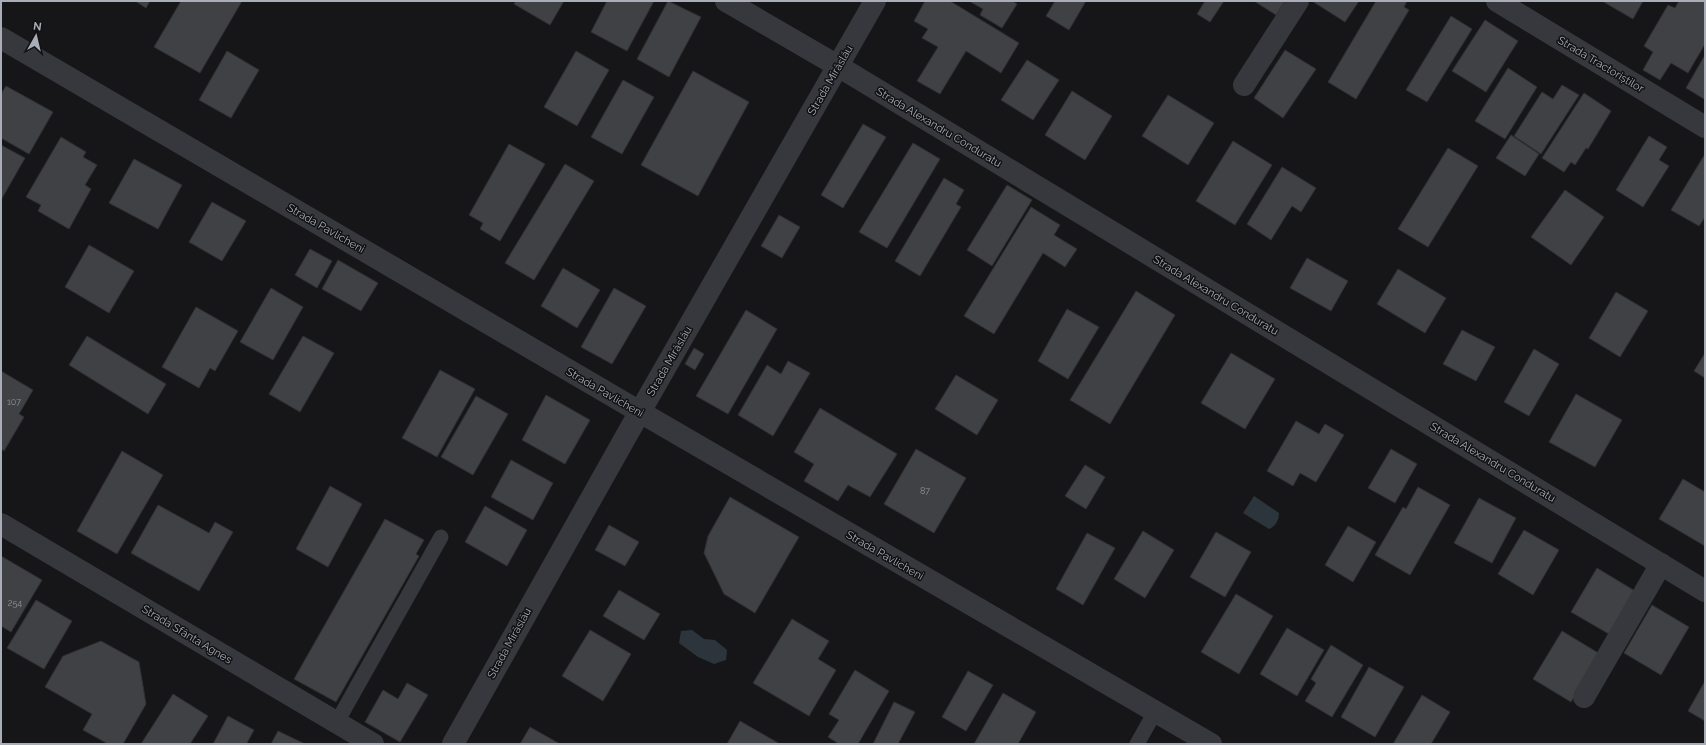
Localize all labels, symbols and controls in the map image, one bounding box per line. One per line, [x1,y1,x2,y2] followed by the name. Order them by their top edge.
[16,16,56,56] north arrow
[32,20,42,34] text: N
[1555,34,1646,95] street label: Strada Tractoriștilor
[805,43,856,117] street label: Strada Mirăslău
[874,85,1004,170] street label: Strada Alexandru Conduratu
[285,201,367,256] street label: Strada Pavlicheni
[1151,253,1281,338] street label: Strada Alexandru Conduratu
[644,324,695,398] street label: Strada Mirăslău
[564,365,646,420] street label: Strada Pavlicheni
[7,397,21,407] house number: 107
[1428,420,1558,505] street label: Strada Alexandru Conduratu
[920,486,930,496] house number: 87
[844,528,926,583] street label: Strada Pavlicheni
[8,598,22,608] house number: 254
[139,602,234,666] street label: Strada Sfânta Agnes
[485,606,534,681] street label: Strada Mirăslău

